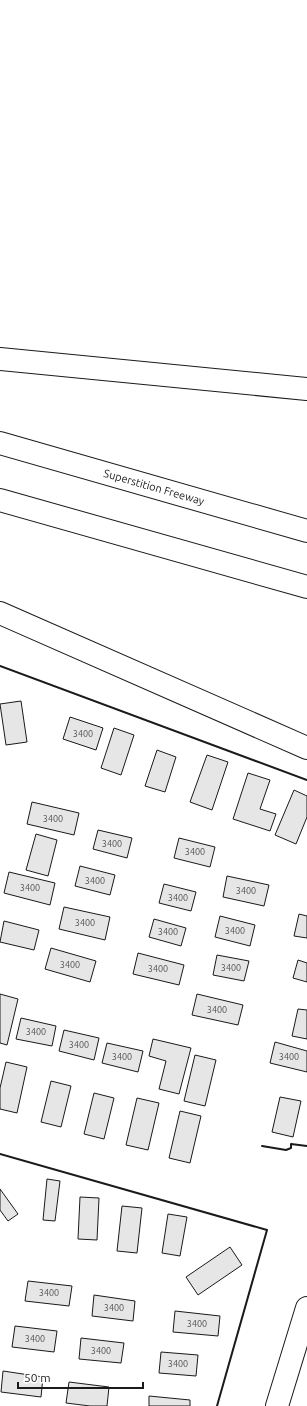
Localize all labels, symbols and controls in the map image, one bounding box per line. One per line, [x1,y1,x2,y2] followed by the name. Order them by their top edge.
[102,467,206,507] street label: Superstition Freeway
[73,729,93,739] house number: 3400
[43,814,63,824] house number: 3400
[102,839,122,849] house number: 3400
[185,847,205,857] house number: 3400
[85,876,105,886] house number: 3400
[20,883,40,893] house number: 3400
[236,886,256,896] house number: 3400
[168,893,188,903] house number: 3400
[75,918,95,928] house number: 3400
[225,926,245,936] house number: 3400
[158,927,178,937] house number: 3400
[60,960,80,970] house number: 3400
[221,963,241,973] house number: 3400
[148,964,168,974] house number: 3400
[207,1005,227,1015] house number: 3400
[26,1027,46,1037] house number: 3400
[69,1040,89,1050] house number: 3400
[112,1052,132,1062] house number: 3400
[279,1052,299,1062] house number: 3400
[39,1288,59,1298] house number: 3400
[104,1303,124,1313] house number: 3400
[187,1319,207,1329] house number: 3400
[25,1334,45,1344] house number: 3400
[91,1346,111,1356] house number: 3400
[168,1359,188,1369] house number: 3400
[18,1364,143,1390] scale bar
[24,1371,51,1384] text: 50 m

